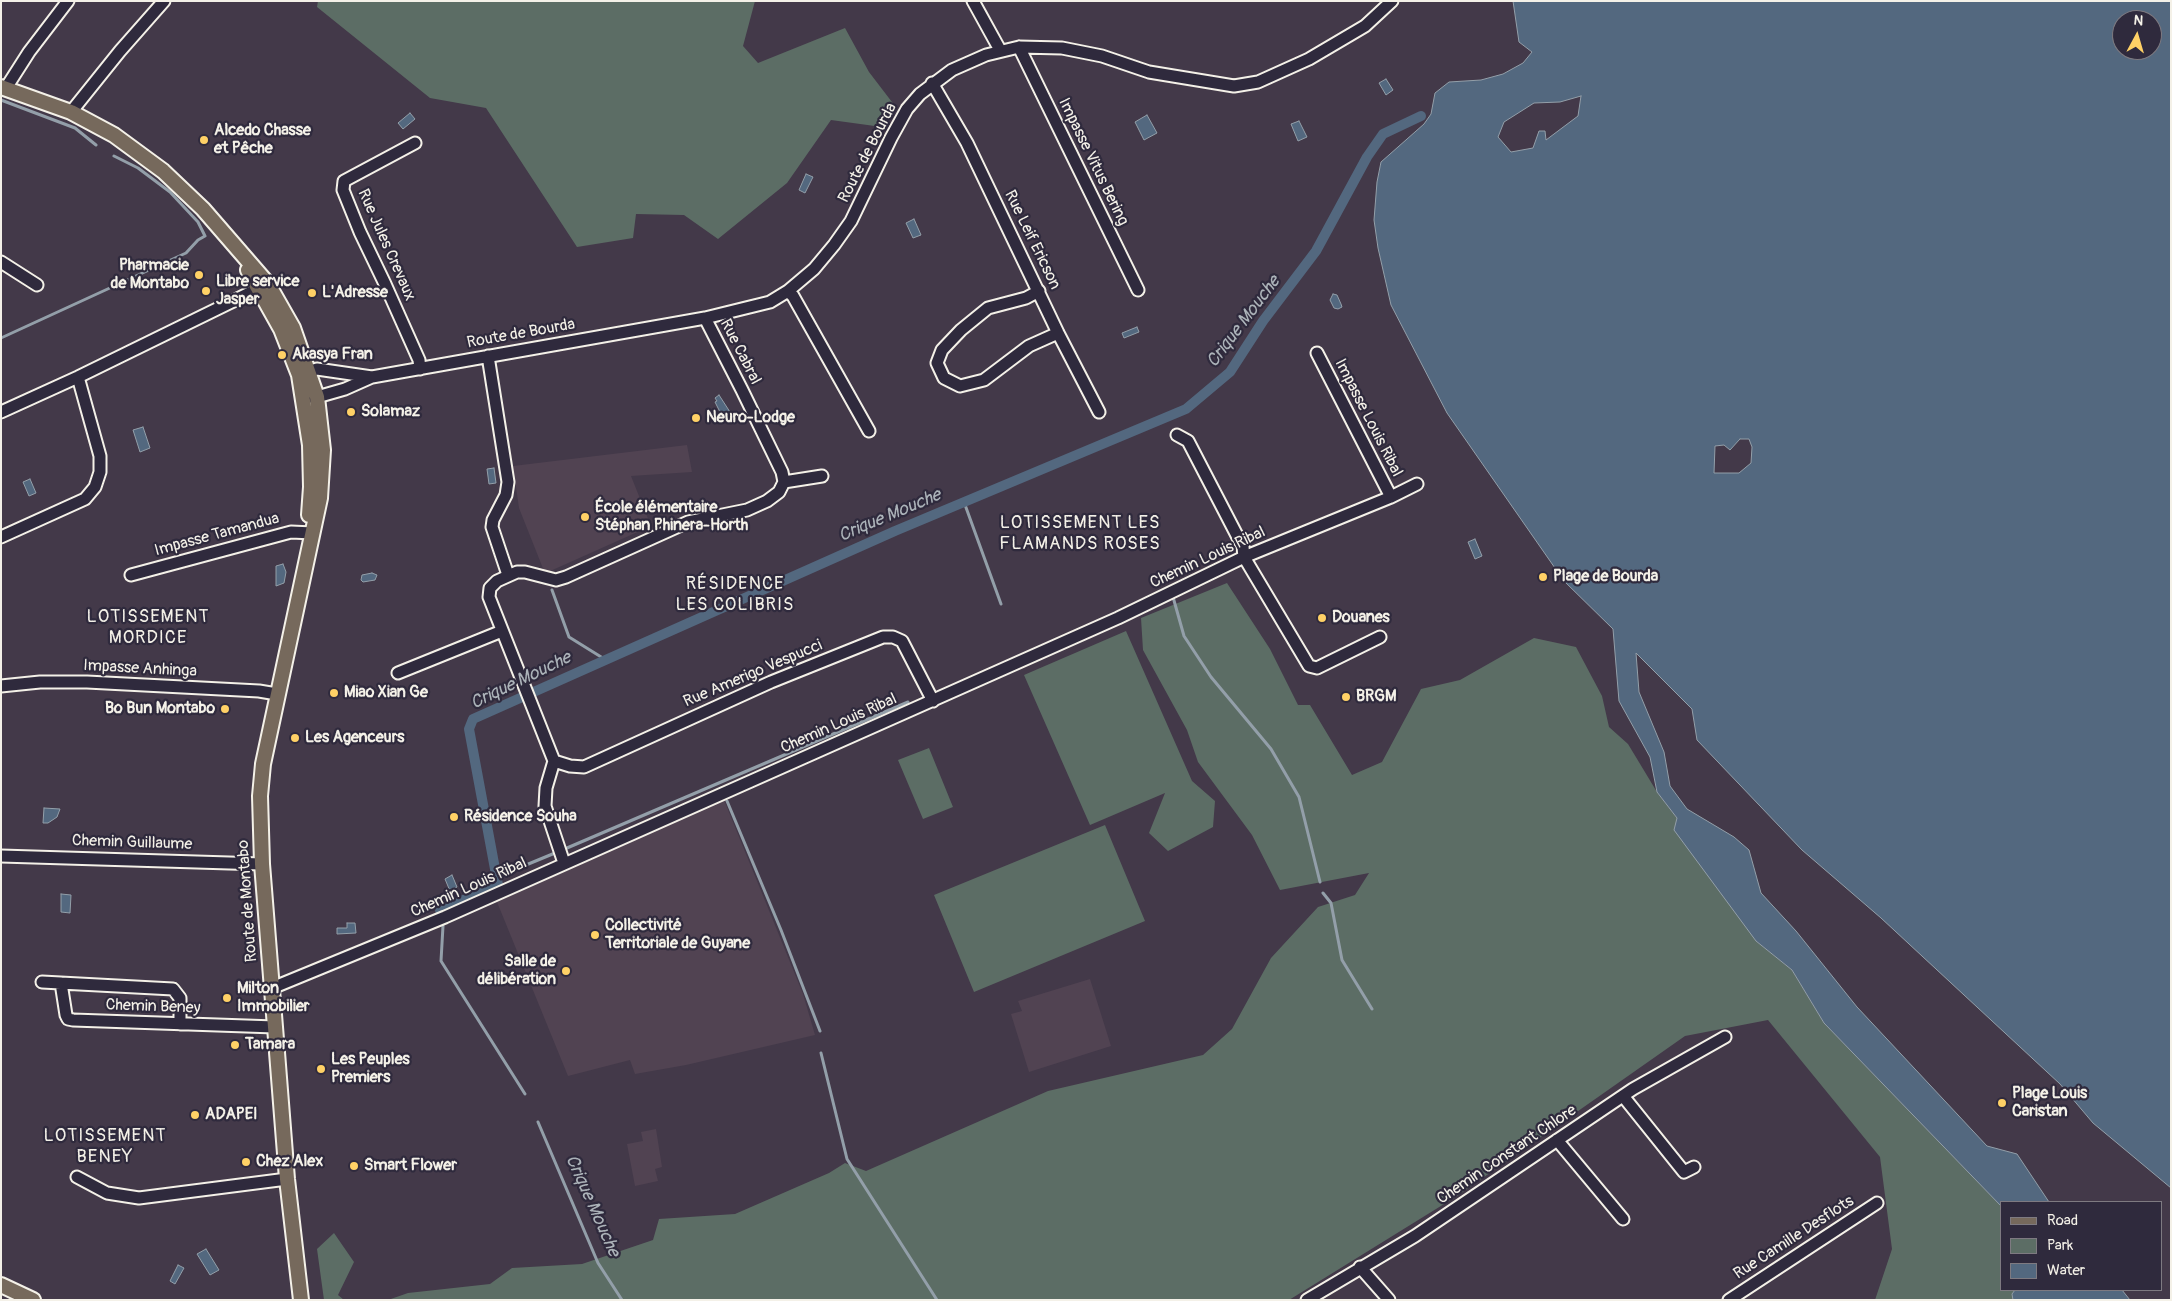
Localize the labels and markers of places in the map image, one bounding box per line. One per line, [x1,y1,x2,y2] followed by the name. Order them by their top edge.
[214,121,311,159] place label: Alcedo Chasse et Pêche
[198,134,210,146] marker: Alcedo Chasse et Pêche
[110,256,189,294] place label: Pharmacie de Montabo
[193,269,205,281] marker: Pharmacie de Montabo
[216,272,299,310] place label: Libre service Jasper
[322,283,388,303] place label: L'Adresse
[200,285,212,297] marker: Libre service Jasper
[306,287,318,299] marker: L'Adresse
[292,345,373,365] place label: Akasya Fran
[276,349,288,361] marker: Akasya Fran
[361,402,420,422] place label: Solamaz
[345,406,357,418] marker: Solamaz
[706,408,795,428] place label: Neuro-Lodge
[690,412,702,424] marker: Neuro-Lodge
[595,498,748,536] place label: École élémentaire Stéphan Phinera-Horth
[579,511,591,523] marker: École élémentaire Stéphan Phinera-Horth
[1553,567,1658,587] place label: Plage de Bourda
[1537,571,1549,583] marker: Plage de Bourda
[1332,608,1390,628] place label: Douanes
[1316,612,1328,624] marker: Douanes
[344,683,428,703] place label: Miao Xian Ge
[328,687,340,699] marker: Miao Xian Ge
[1356,687,1396,707] place label: BRGM
[1340,691,1352,703] marker: BRGM
[105,699,215,719] place label: Bo Bun Montabo
[219,703,231,715] marker: Bo Bun Montabo
[305,728,405,748] place label: Les Agenceurs
[289,732,301,744] marker: Les Agenceurs
[464,807,577,827] place label: Résidence Souha
[448,811,460,823] marker: Résidence Souha
[605,916,750,954] place label: Collectivité Territoriale de Guyane
[589,929,601,941] marker: Collectivité Territoriale de Guyane
[477,952,556,990] place label: Salle de délibération
[560,965,572,977] marker: Salle de délibération
[237,979,309,1017] place label: Milton Immobilier
[221,992,233,1004] marker: Milton Immobilier
[245,1035,295,1055] place label: Tamara
[229,1039,241,1051] marker: Tamara
[331,1050,410,1088] place label: Les Peuples Premiers
[315,1063,327,1075] marker: Les Peuples Premiers
[2012,1084,2087,1122] place label: Plage Louis Caristan
[1996,1097,2008,1109] marker: Plage Louis Caristan
[205,1105,257,1125] place label: ADAPEI
[189,1109,201,1121] marker: ADAPEI
[256,1152,323,1172] place label: Chez Alex
[240,1156,252,1168] marker: Chez Alex
[364,1156,457,1176] place label: Smart Flower
[348,1160,360,1172] marker: Smart Flower

